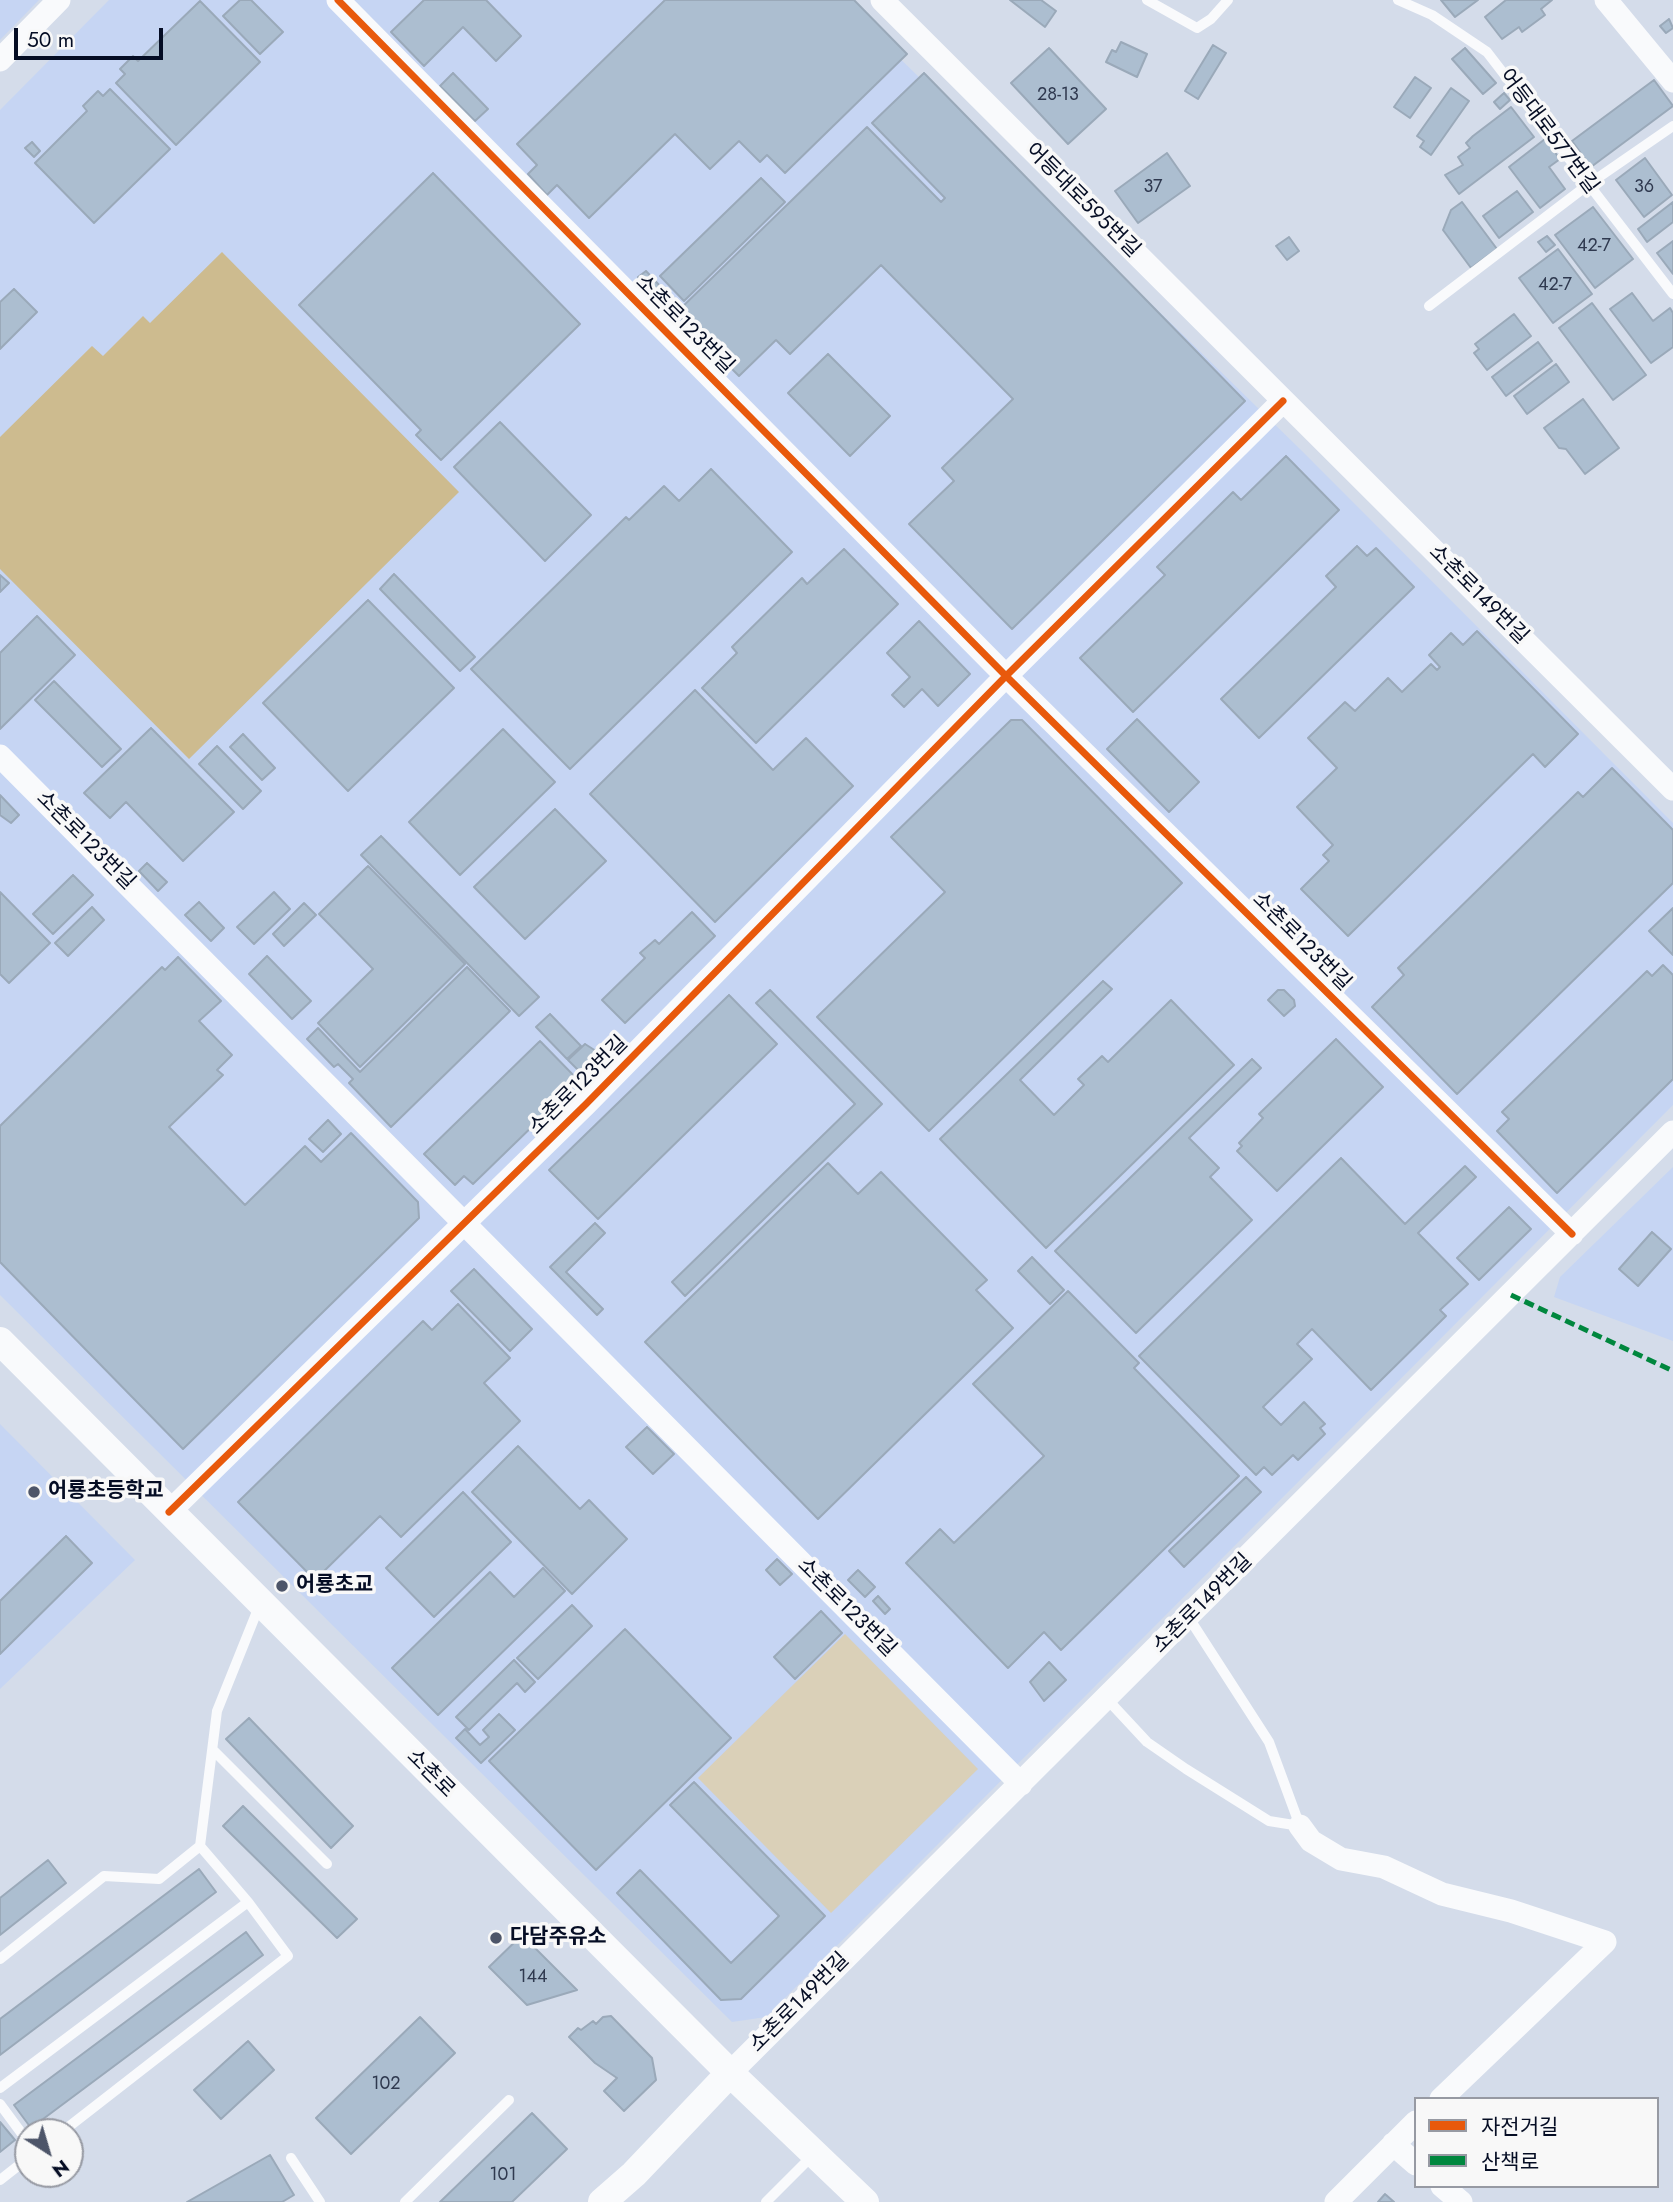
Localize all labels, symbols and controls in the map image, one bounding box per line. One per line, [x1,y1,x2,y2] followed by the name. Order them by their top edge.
[18,14,166,58] scale bar
[27,25,74,55] text: 50 m
[1493,65,1603,199] street label: 어등대로577번길
[1037,85,1079,107] house number: 28-13
[1019,138,1145,264] street label: 어등대로595번길
[1143,177,1163,199] house number: 37
[1634,177,1654,199] house number: 36
[1577,236,1611,258] house number: 42-7
[629,270,739,380] street label: 소촌로123번길
[1538,275,1572,297] house number: 42-7
[1423,540,1533,650] street label: 소촌로149번길
[30,786,140,896] street label: 소촌로123번길
[1246,887,1356,997] street label: 소촌로123번길
[524,1031,634,1141] street label: 소촌로123번길
[48,1479,164,1505] place label: 어룡초등학교
[26,1484,42,1500] marker: 어룡초등학교
[1148,1549,1258,1659] street label: 소촌로149번길
[791,1553,901,1663] street label: 소촌로123번길
[296,1573,373,1599] place label: 어룡초교
[274,1578,290,1594] marker: 어룡초교
[401,1745,459,1803] street label: 소촌로
[510,1925,607,1951] place label: 다담주유소
[488,1930,504,1946] marker: 다담주유소
[745,1948,855,2058] street label: 소촌로149번길
[518,1967,548,1989] house number: 144
[371,2074,401,2096] house number: 102
[1414,2097,1659,2188] legend
[1481,2112,1558,2142] text: 자전거길
[14,2118,84,2188] north arrow
[1481,2147,1539,2177] text: 산책로
[47,2153,75,2184] text: N
[490,2165,516,2187] house number: 101

